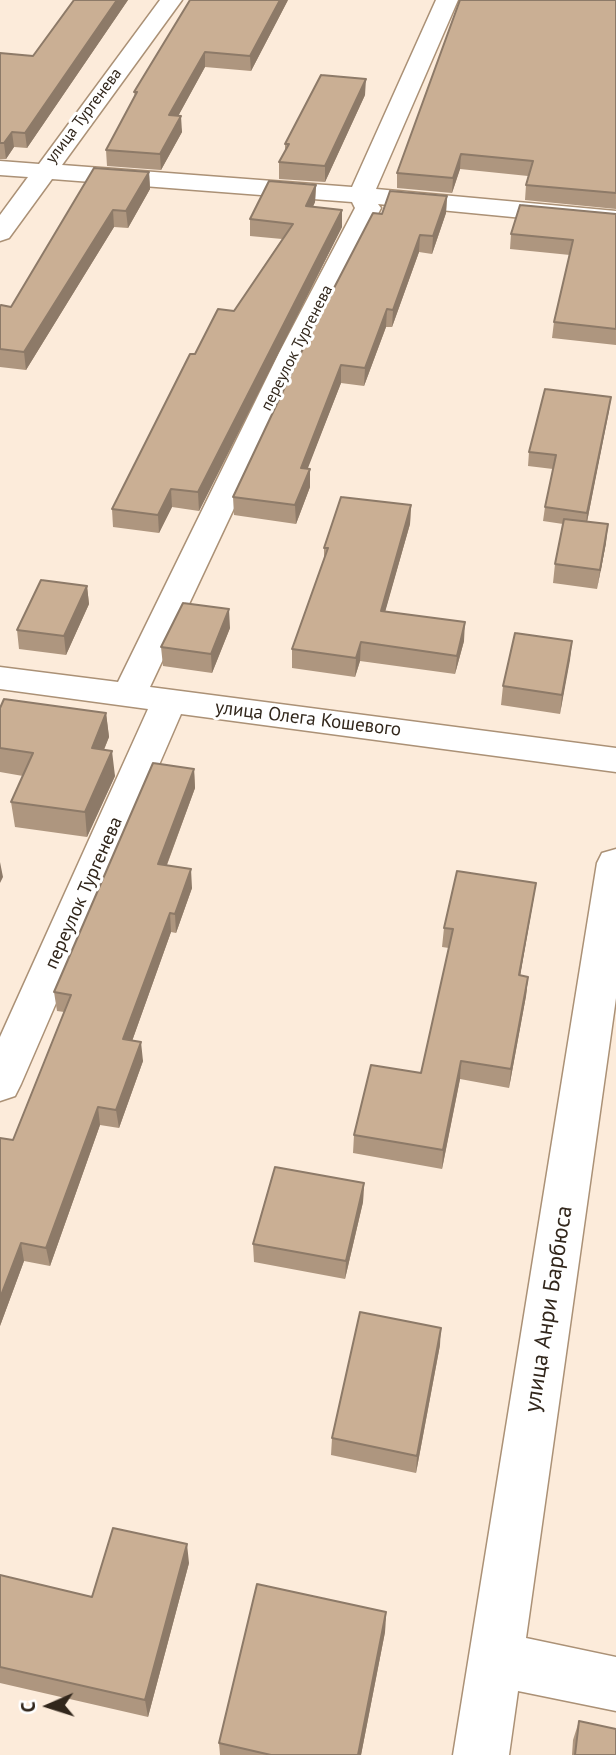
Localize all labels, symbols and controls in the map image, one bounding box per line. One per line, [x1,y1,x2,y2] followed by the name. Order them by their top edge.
[42,65,126,167] street label: улица Тургенева
[257,282,337,414] street label: переулок Тургенева
[214,696,402,742] street label: улица Олега Кошевого
[40,813,128,973] street label: переулок Тургенева
[519,1204,579,1414] street label: улица Анри Барбюса
[14,1671,84,1741] north arrow
[16,1701,40,1713] text: С

